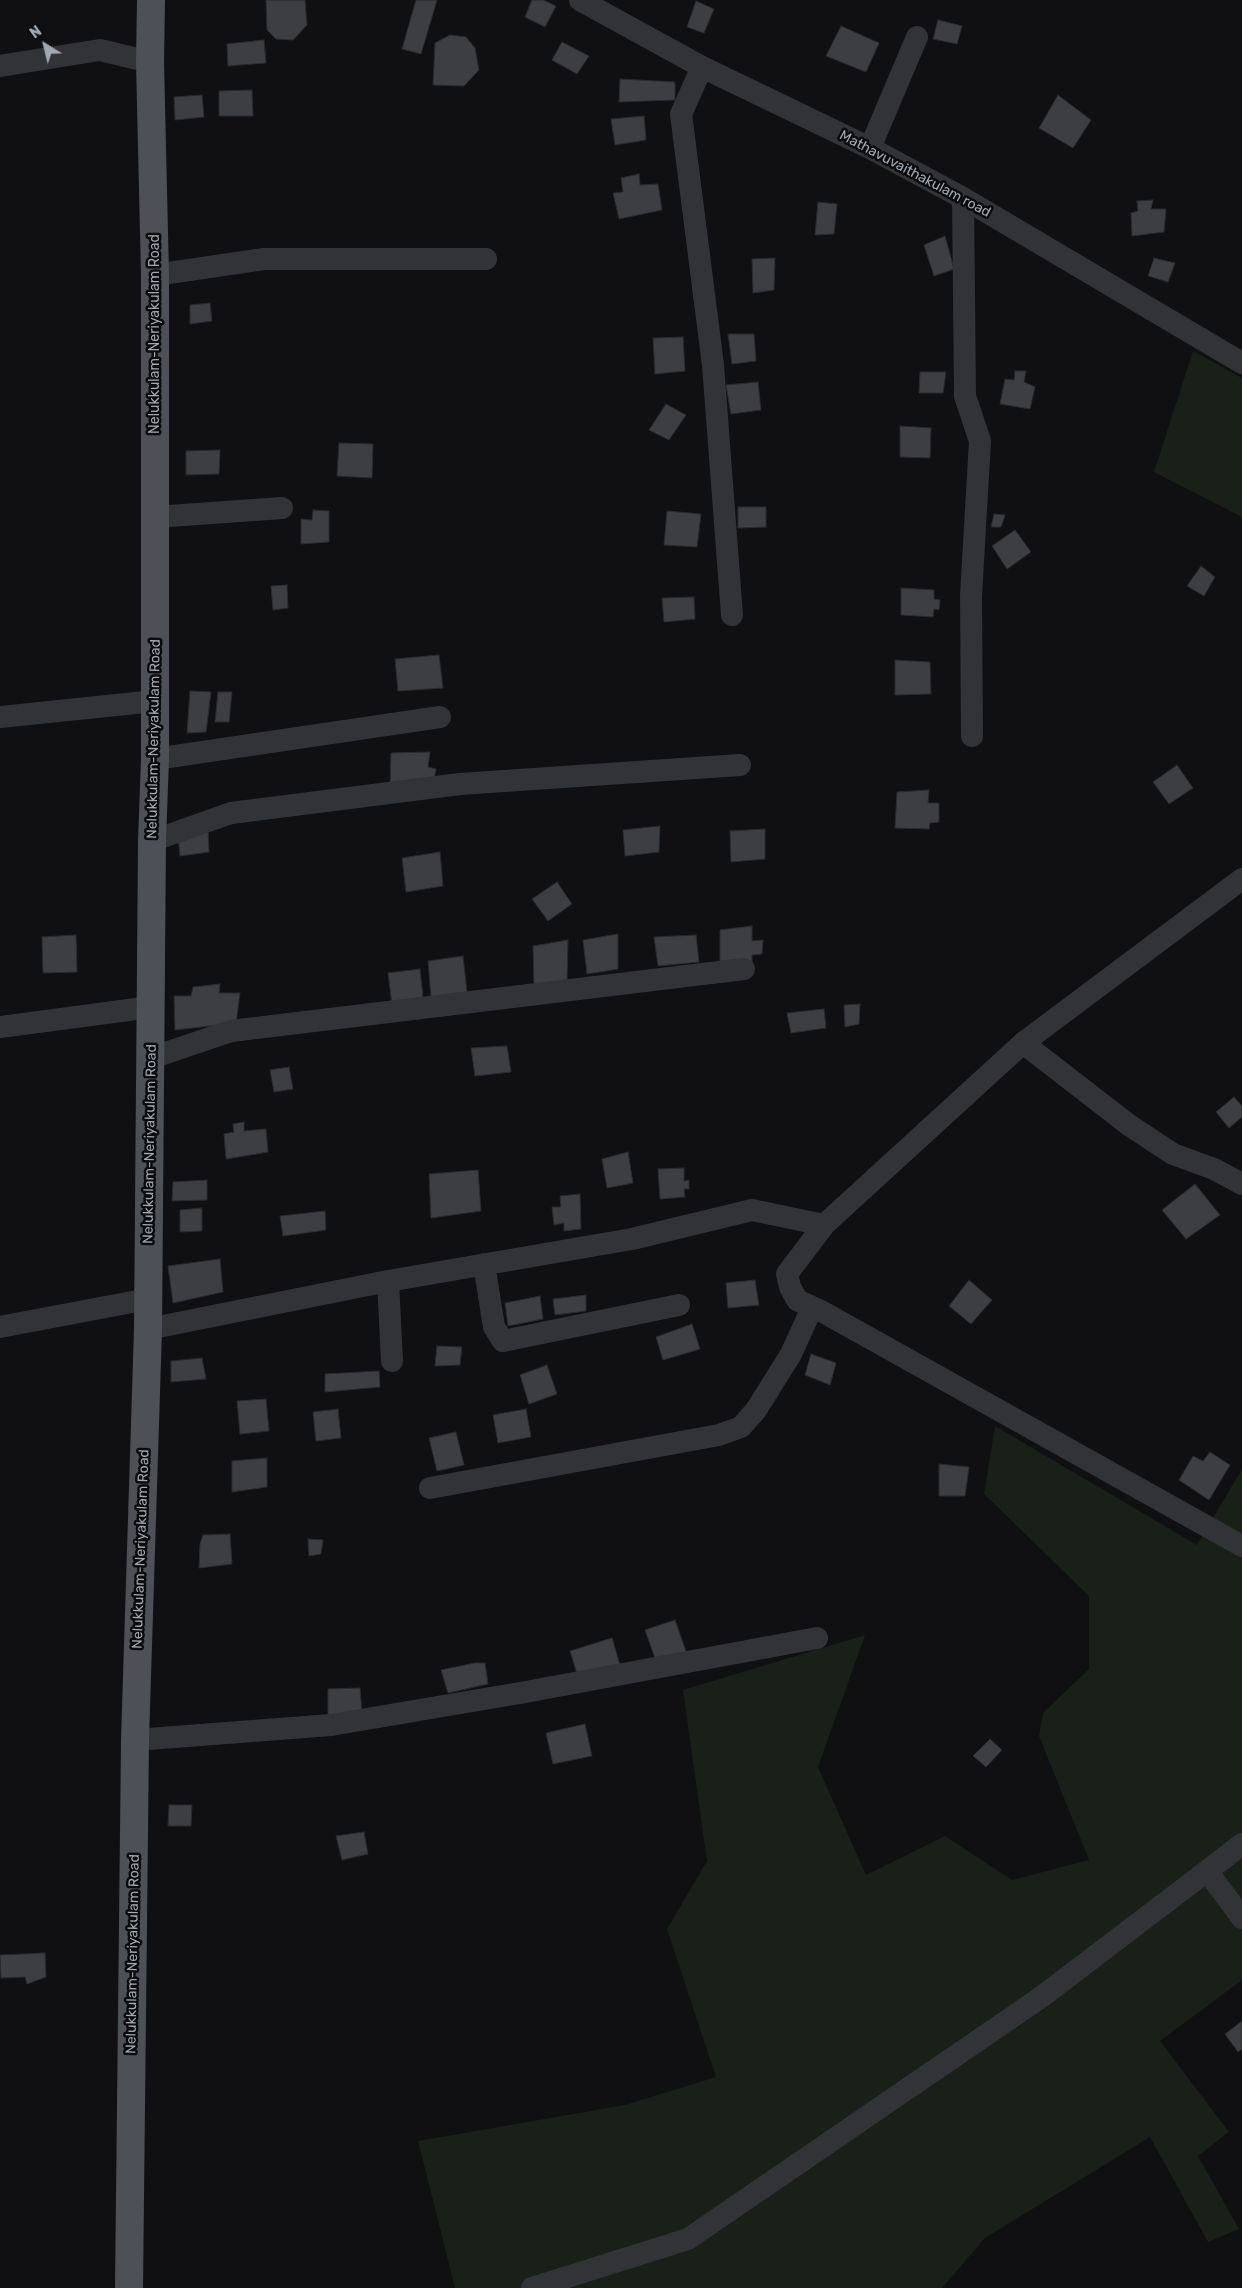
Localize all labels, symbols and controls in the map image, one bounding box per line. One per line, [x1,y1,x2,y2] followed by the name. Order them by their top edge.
[20,20,70,70] north arrow
[27,23,45,42] text: N
[837,127,993,221] street label: Mathavuvaithakulam road
[147,234,163,434] street label: Nelukkulam-Neriyakulam Road
[144,639,164,839] street label: Nelukkulam-Neriyakulam Road
[140,1044,160,1244] street label: Nelukkulam-Neriyakulam Road
[129,1449,153,1649] street label: Nelukkulam-Neriyakulam Road
[123,1854,143,2054] street label: Nelukkulam-Neriyakulam Road

